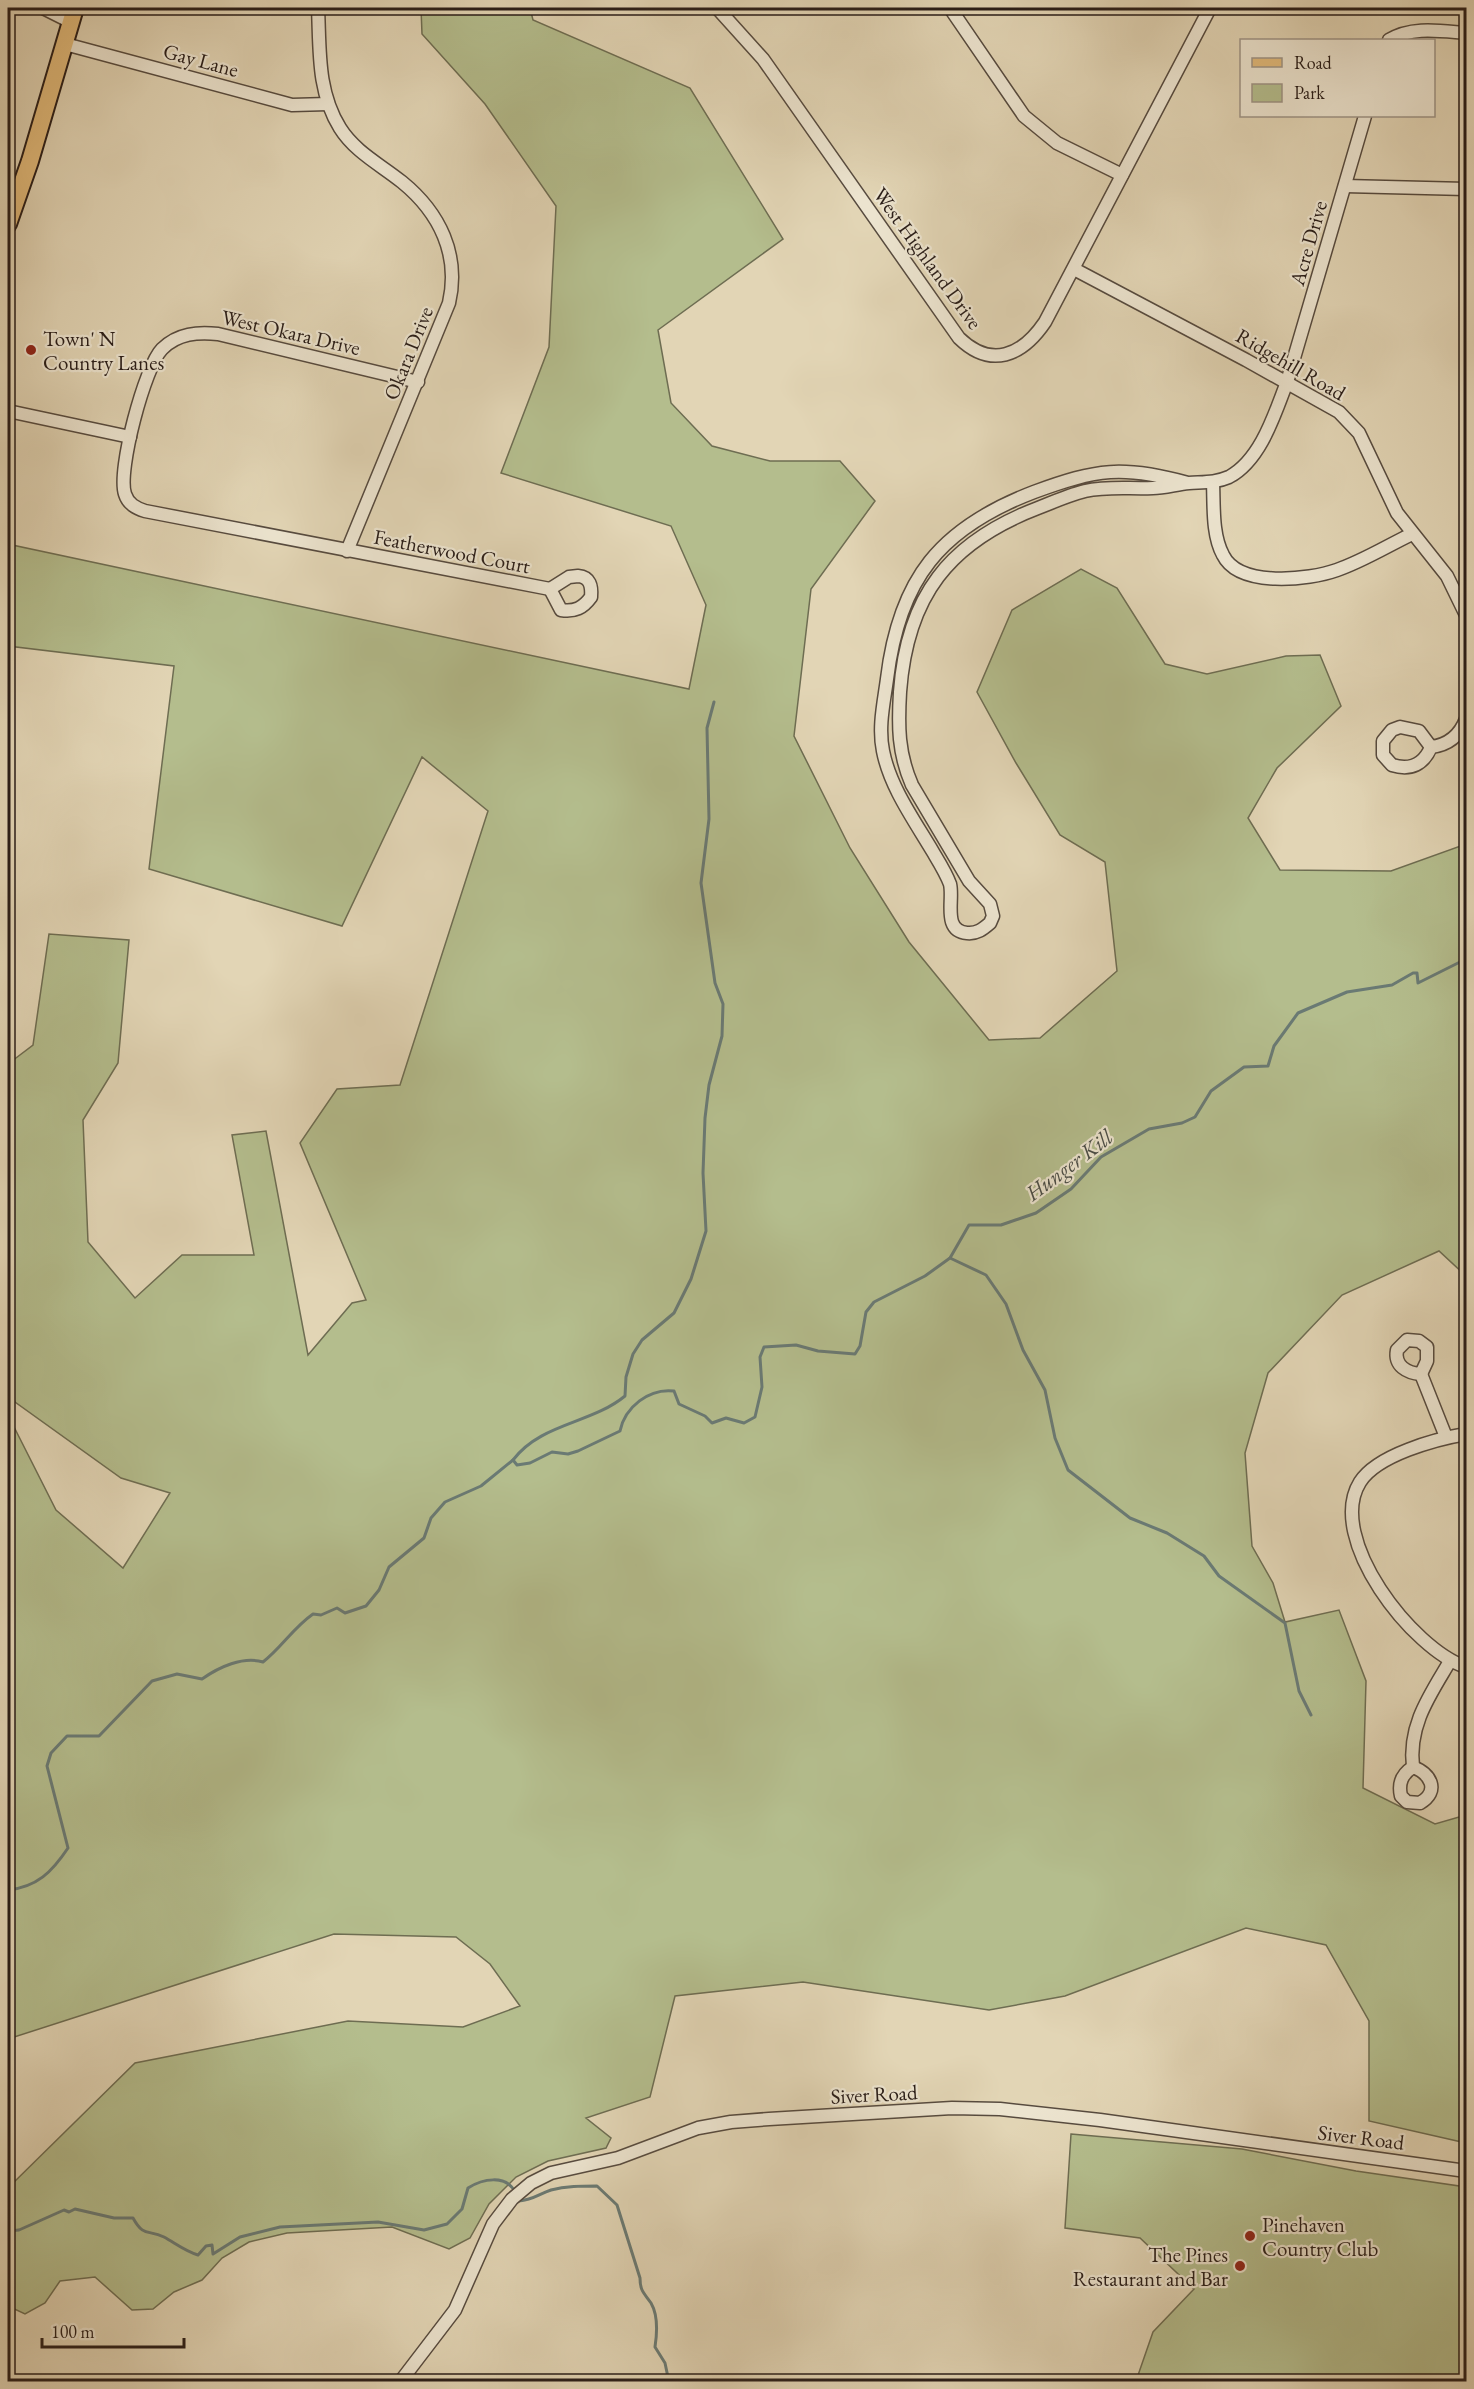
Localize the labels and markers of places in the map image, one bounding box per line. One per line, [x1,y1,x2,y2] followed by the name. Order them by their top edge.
[43,325,164,376] place label: Town' N Country Lanes
[24,343,38,357] marker: Town' N Country Lanes
[1262,2211,1378,2262] place label: Pinehaven Country Club
[1243,2229,1257,2243] marker: Pinehaven Country Club
[1073,2241,1228,2292] place label: The Pines Restaurant and Bar
[1233,2259,1247,2273] marker: The Pines Restaurant and Bar

